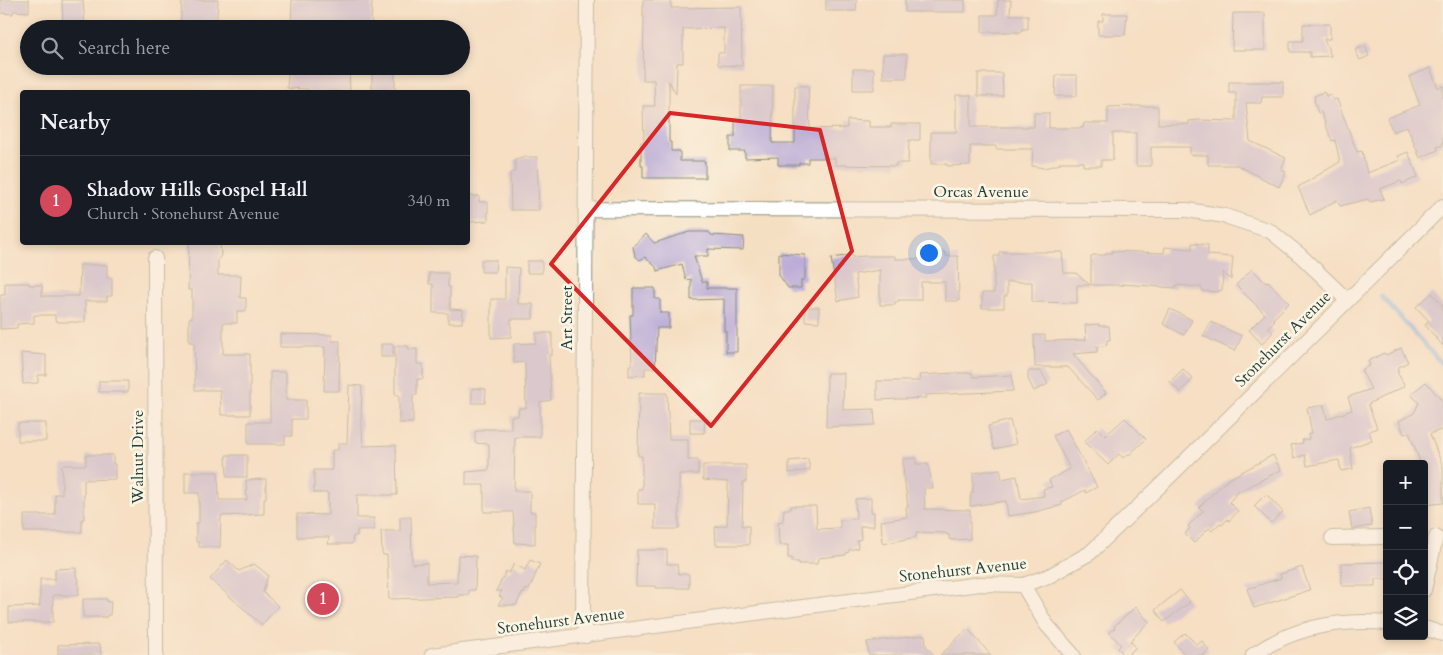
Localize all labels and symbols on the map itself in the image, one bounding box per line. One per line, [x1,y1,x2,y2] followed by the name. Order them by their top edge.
[933,181,1029,203] street label: Orcas Avenue
[916,240,942,266] your location
[556,285,578,351] street label: Art Street
[1230,286,1336,392] street label: Stonehurst Avenue
[127,410,149,505] street label: Walnut Drive
[898,552,1028,588] street label: Stonehurst Avenue
[307,580,339,618] pin: 1
[496,602,626,640] street label: Stonehurst Avenue

